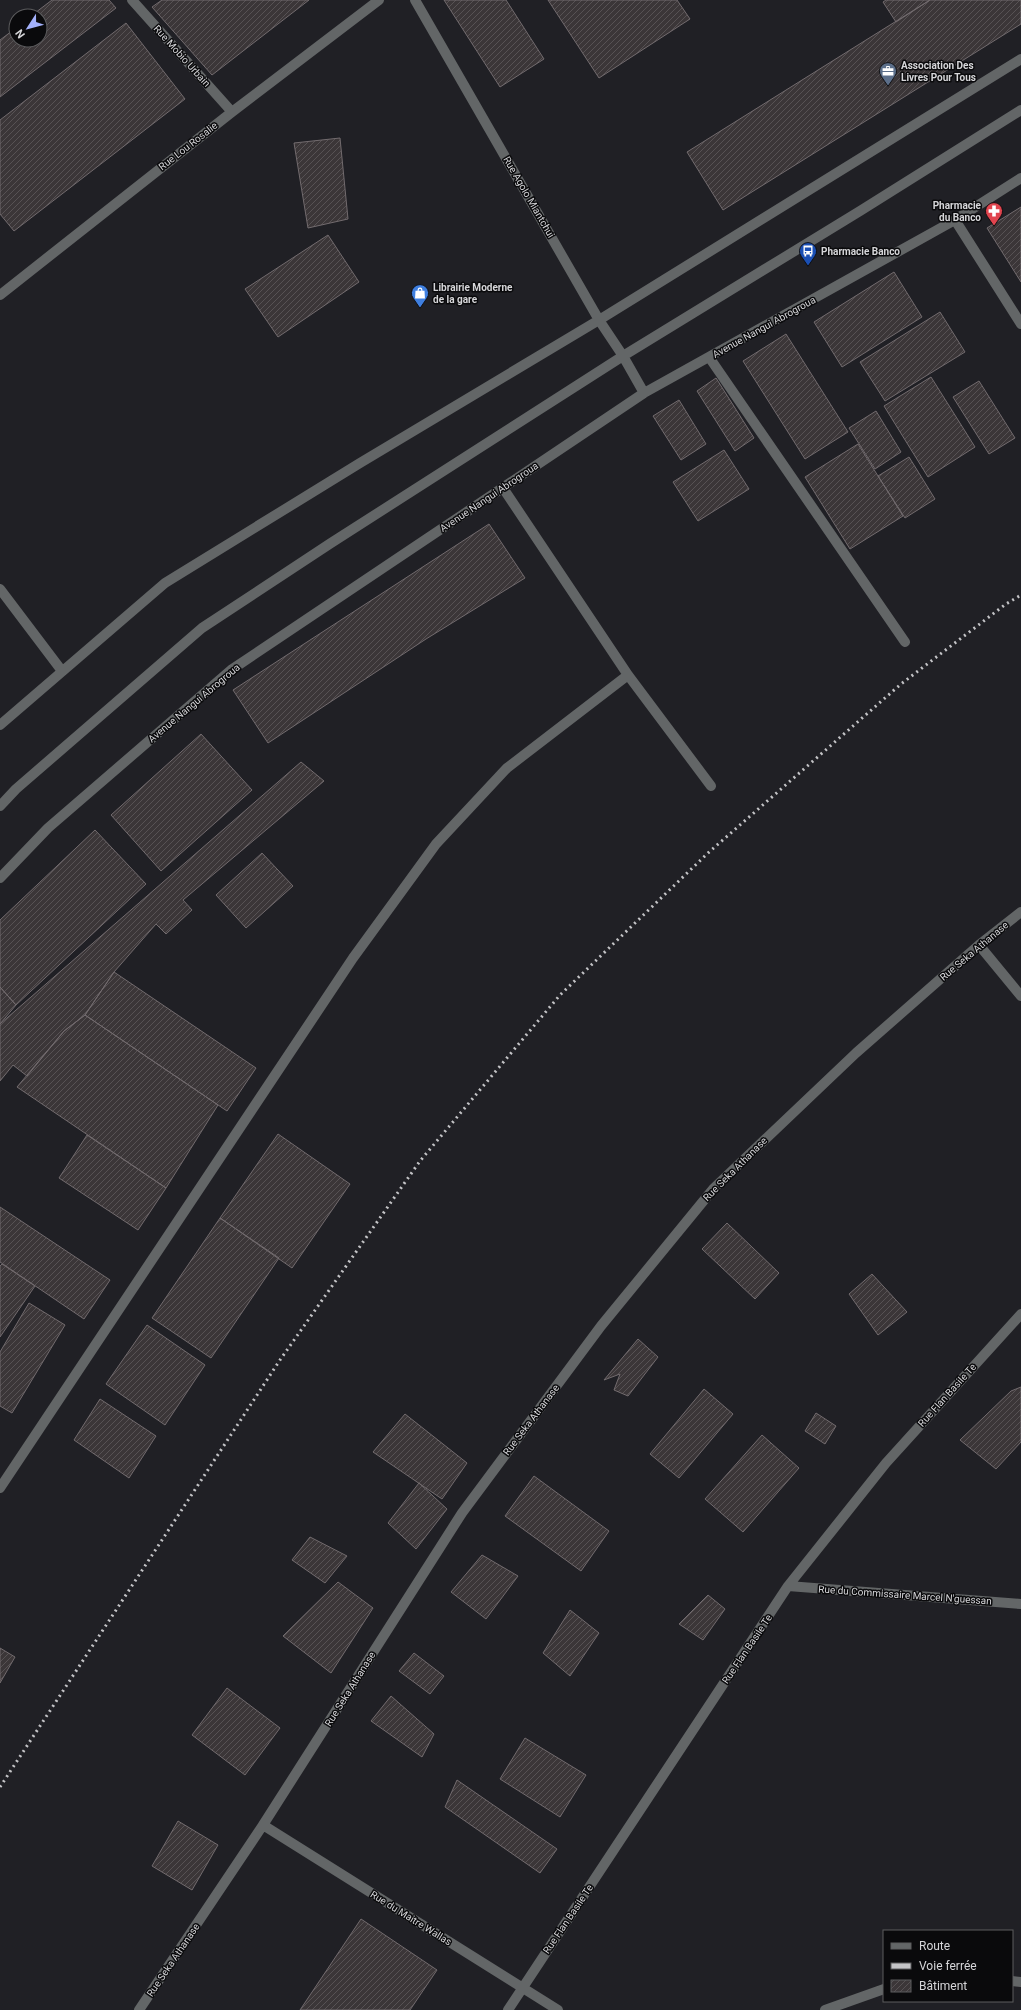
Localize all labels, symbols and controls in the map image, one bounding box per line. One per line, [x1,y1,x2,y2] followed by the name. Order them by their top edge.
[8,8,48,48] north arrow
[151,23,213,89] street label: Rue Mobio Urbain
[13,26,28,41] text: N
[901,60,976,83] place label: Association Des Livres Pour Tous
[878,61,898,86] office icon: Association Des Livres Pour Tous
[157,120,219,172] street label: Rue Lou Rosalie
[501,154,557,240] street label: Rue Agolo Miantchui
[933,200,982,223] place label: Pharmacie du Banco
[984,201,1004,226] pharmacy icon: Pharmacie du Banco
[798,241,818,266] bus stop icon: Pharmacie Banco
[821,246,900,257] place label: Pharmacie Banco
[433,282,513,305] place label: Librairie Moderne de la gare
[410,283,430,308] shop icon: Librairie Moderne de la gare
[711,294,817,360] street label: Avenue Nangui Abrogroua
[438,460,540,534] street label: Avenue Nangui Abrogroua
[146,662,242,744] street label: Avenue Nangui Abrogroua
[938,919,1010,983] street label: Rue Seka Athanase
[701,1135,769,1203] street label: Rue Seka Athanase
[916,1361,978,1429] street label: Rue Flan Basile Te
[501,1382,561,1458] street label: Rue Seka Athanase
[818,1583,992,1607] street label: Rue du Commissaire Marcel N'guessan
[720,1612,774,1686] street label: Rue Flan Basile Te
[323,1650,377,1728] street label: Rue Seka Athanase
[541,1882,595,1956] street label: Rue Flan Basile Te
[368,1889,454,1947] street label: Rue du Maitre Wallas
[144,1921,202,1999] street label: Rue Seka Athanase
[883,1930,1013,2002] legend
[919,1939,950,1953] text: Route
[919,1959,977,1973] text: Voie ferrée
[919,1979,967,1993] text: Bâtiment

